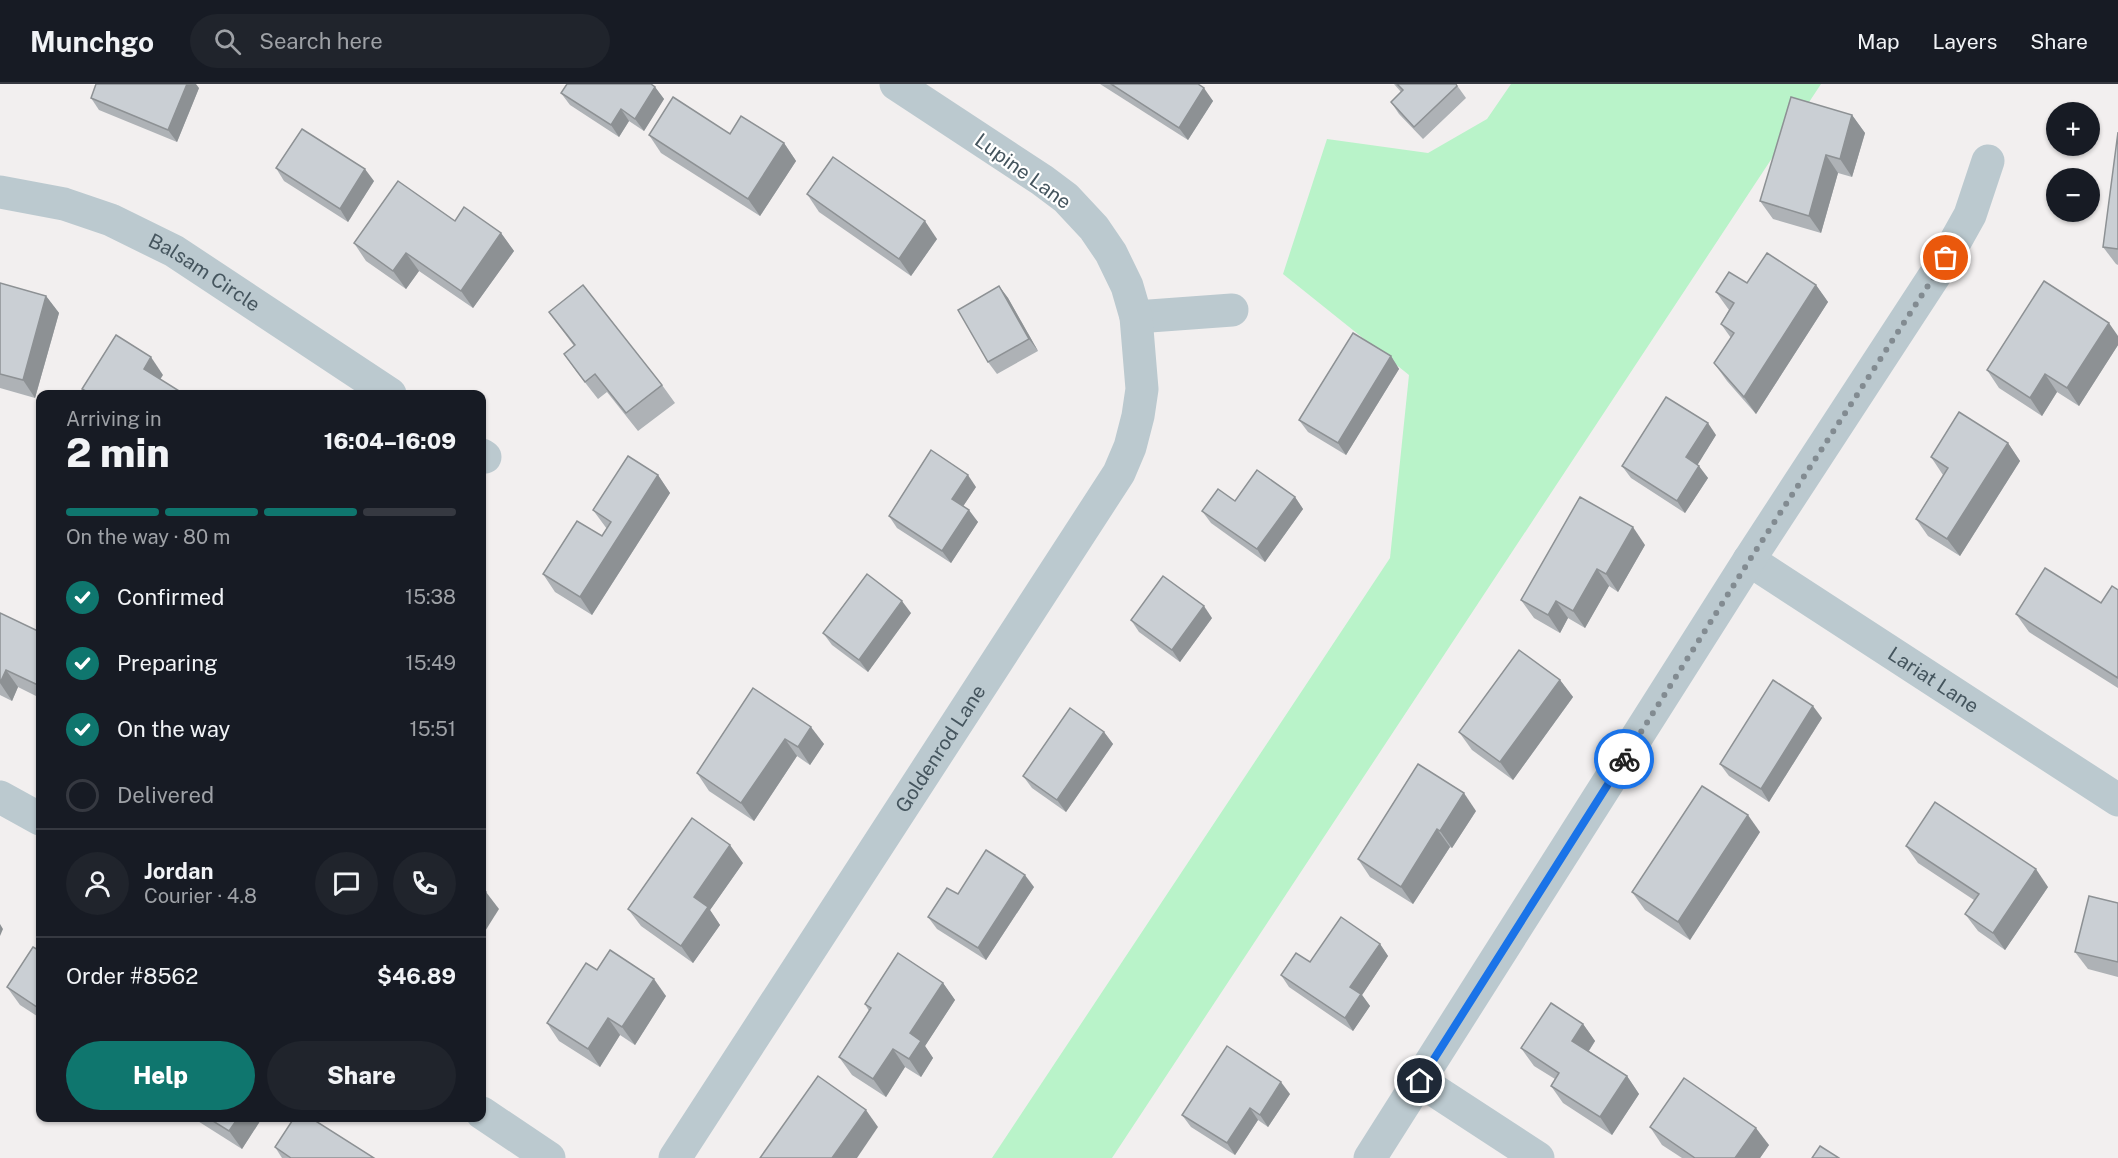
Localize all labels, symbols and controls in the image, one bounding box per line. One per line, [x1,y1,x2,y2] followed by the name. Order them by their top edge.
[190,14,610,68] search box
[30,25,154,58] text: Munchgo
[211,25,244,58] icon: search
[259,28,383,54] text: Search here
[1857,29,1900,54] text: Map
[1933,29,1997,54] text: Layers
[2030,29,2088,54] text: Share
[2046,102,2100,222] map controls
[2046,102,2100,156] button: +
[970,128,1076,214] street label: Lupine Lane
[2046,168,2100,222] button: −
[145,228,265,317] street label: Balsam Circle
[1920,232,1971,283] pin
[1929,241,1962,274] icon: bag
[66,407,161,431] text: Arriving in
[324,428,456,454] text: 16:04–16:09
[66,430,170,476] text: 2 min
[66,525,230,549] text: On the way · 80 m
[66,581,99,614] icon: check
[117,584,224,610] text: Confirmed
[405,585,456,609] text: 15:38
[1883,642,1983,718] street label: Lariat Lane
[66,647,99,680] icon: check
[117,650,218,676] text: Preparing
[406,651,456,675] text: 15:49
[890,680,991,817] street label: Goldenrod Lane
[66,713,99,746] icon: check
[117,716,230,742] text: On the way
[410,717,456,741] text: 15:51
[1594,729,1654,789] courier
[1608,743,1641,776] icon: bike
[117,782,214,808] text: Delivered
[66,852,129,915] button: person
[315,852,378,915] button: chat
[393,852,456,915] button: phone
[144,858,213,884] text: Jordan
[144,884,257,908] text: Courier · 4.8
[66,963,198,989] text: Order #8562
[377,963,456,989] text: $46.89
[66,1041,255,1110] button: Help
[267,1041,456,1110] button: Share
[1394,1055,1445,1106] pin
[1403,1064,1436,1097] icon: home

